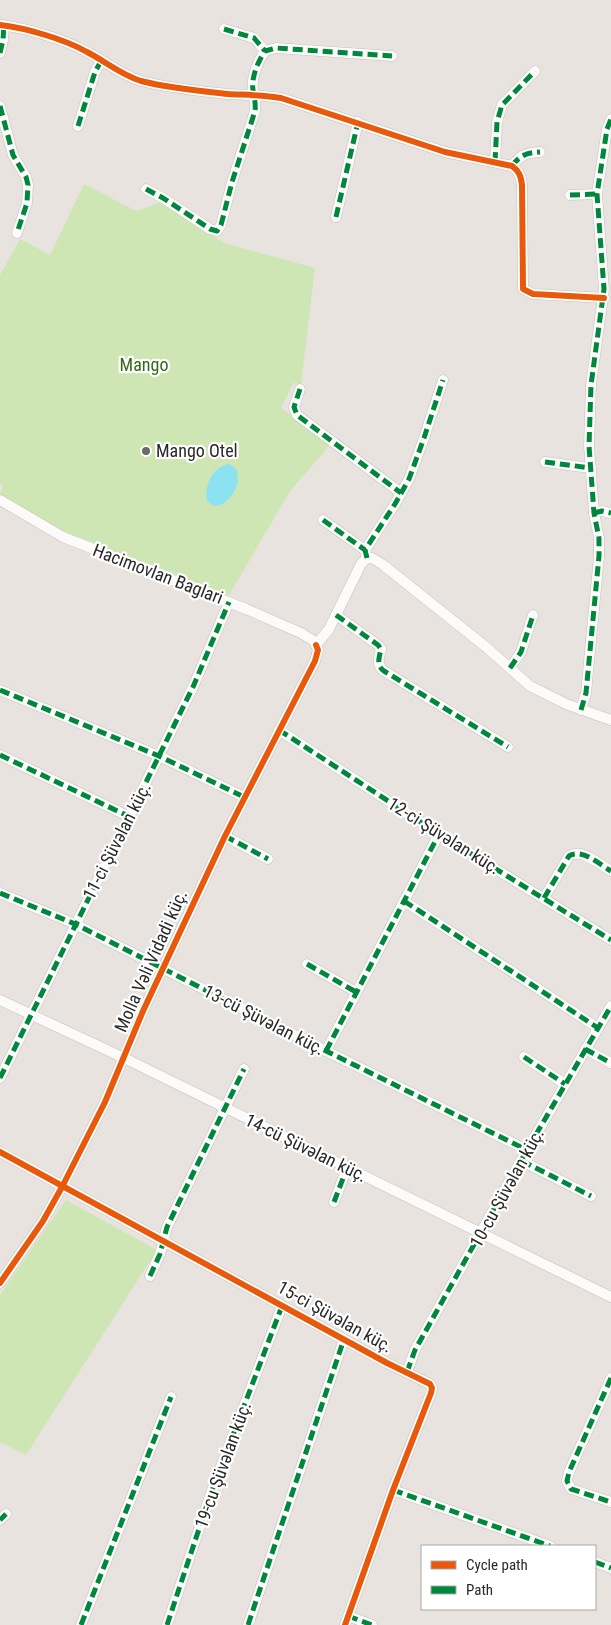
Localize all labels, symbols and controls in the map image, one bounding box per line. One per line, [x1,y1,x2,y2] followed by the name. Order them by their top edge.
[120,354,168,375] park label: Mango
[156,440,238,461] place label: Mango Otel
[140,445,152,457] marker: Mango Otel
[90,539,226,608] street label: Hacimovlan Baglari
[78,779,155,903] street label: 11-ci Şüvəlan küç.
[384,793,504,879] street label: 12-ci Şüvəlan küç.
[110,886,191,1035] street label: Molla Vəli Vidadi küç.
[200,980,328,1059] street label: 13-cü Şüvəlan küç.
[242,1109,371,1186] street label: 14-cü Şüvəlan küç.
[465,1125,548,1251] street label: 10-cu Şüvəlan küç.
[274,1276,396,1357] street label: 15-ci Şüvəlan küç.
[190,1399,255,1531] street label: 19-cu Şüvəlan küç.
[421,1545,596,1610] legend
[466,1556,528,1574] text: Cycle path
[466,1581,493,1599] text: Path

